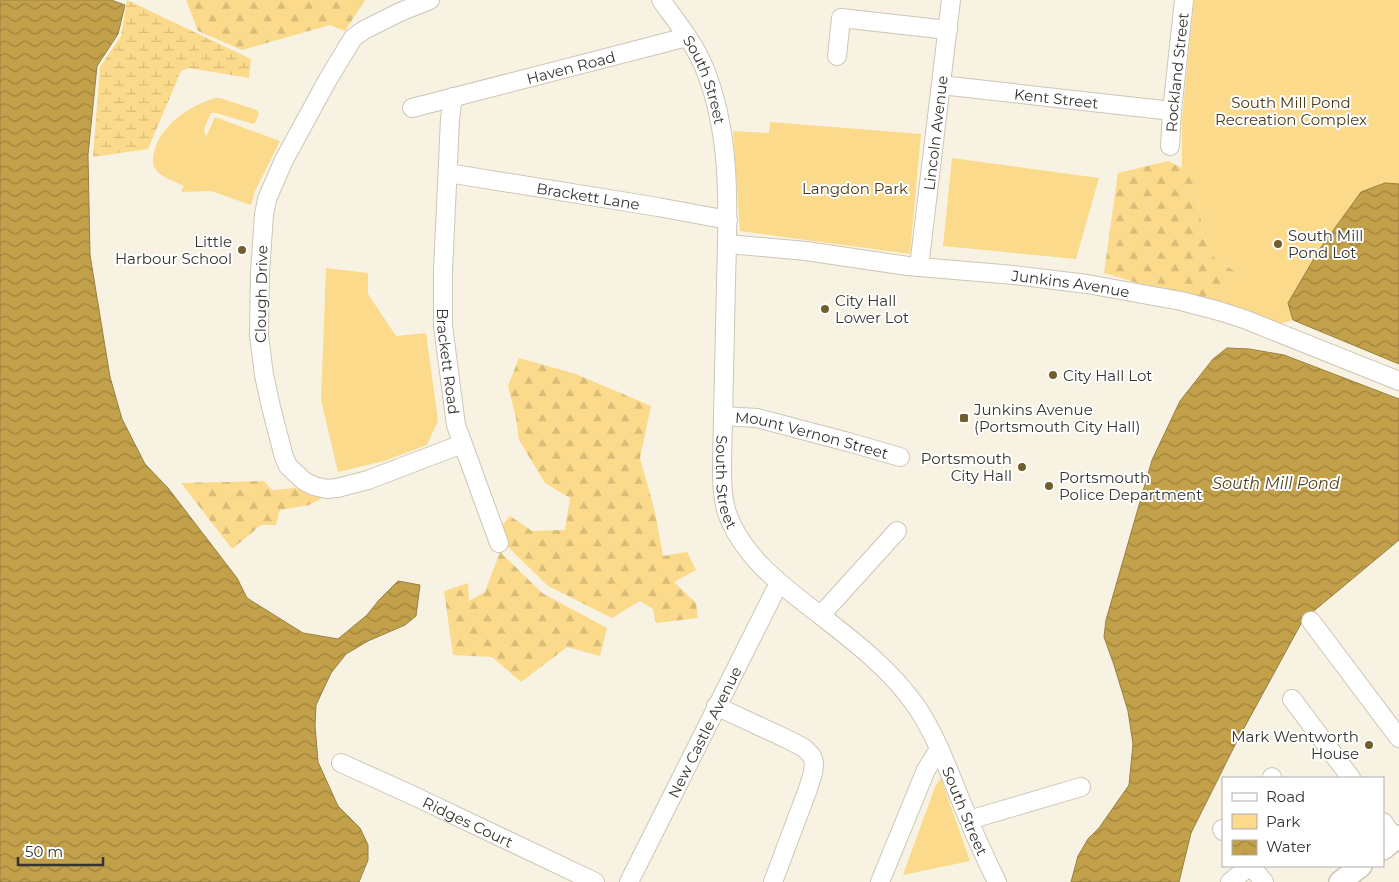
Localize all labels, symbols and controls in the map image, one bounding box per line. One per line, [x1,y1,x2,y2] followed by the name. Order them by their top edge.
[1161,12,1192,133] street label: Rockland Street
[679,31,730,126] street label: South Street
[524,46,617,88] street label: Haven Road
[919,74,951,191] street label: Lincoln Avenue
[1013,84,1100,112] street label: Kent Street
[1215,93,1367,129] park label: South Mill Pond Recreation Complex
[535,178,641,213] street label: Brackett Lane
[802,179,908,198] park label: Langdon Park
[1288,226,1363,262] place label: South Mill Pond Lot
[115,232,232,268] place label: Little Harbour School
[1272,238,1284,250] marker: South Mill Pond Lot
[236,244,248,256] marker: Little Harbour School
[251,245,271,343] street label: Clough Drive
[1010,265,1131,301] street label: Junkins Avenue
[835,291,909,327] place label: City Hall Lower Lot
[819,303,831,315] marker: City Hall Lower Lot
[433,308,464,416] street label: Brackett Road
[1063,366,1152,385] place label: City Hall Lot
[1047,369,1059,381] marker: City Hall Lot
[973,400,1140,436] place label: Junkins Avenue (Portsmouth City Hall)
[735,407,891,463] street label: Mount Vernon Street
[958,412,970,424] marker: Junkins Avenue (Portsmouth City Hall)
[712,435,742,532] street label: South Street
[921,449,1012,485] place label: Portsmouth City Hall
[1016,461,1028,473] marker: Portsmouth City Hall
[1059,468,1202,504] place label: Portsmouth Police Department
[1212,474,1340,493] water label: South Mill Pond
[1043,480,1055,492] marker: Portsmouth Police Department
[663,663,745,801] street label: New Castle Avenue
[1231,727,1359,763] place label: Mark Wentworth House
[1363,739,1375,751] marker: Mark Wentworth House
[939,764,992,858] street label: South Street
[1222,777,1384,867] legend
[1266,787,1305,806] text: Road
[420,792,516,851] street label: Ridges Court
[1266,812,1300,831] text: Park
[18,834,102,866] scale bar
[1266,837,1312,856] text: Water
[25,842,63,861] text: 50 m

